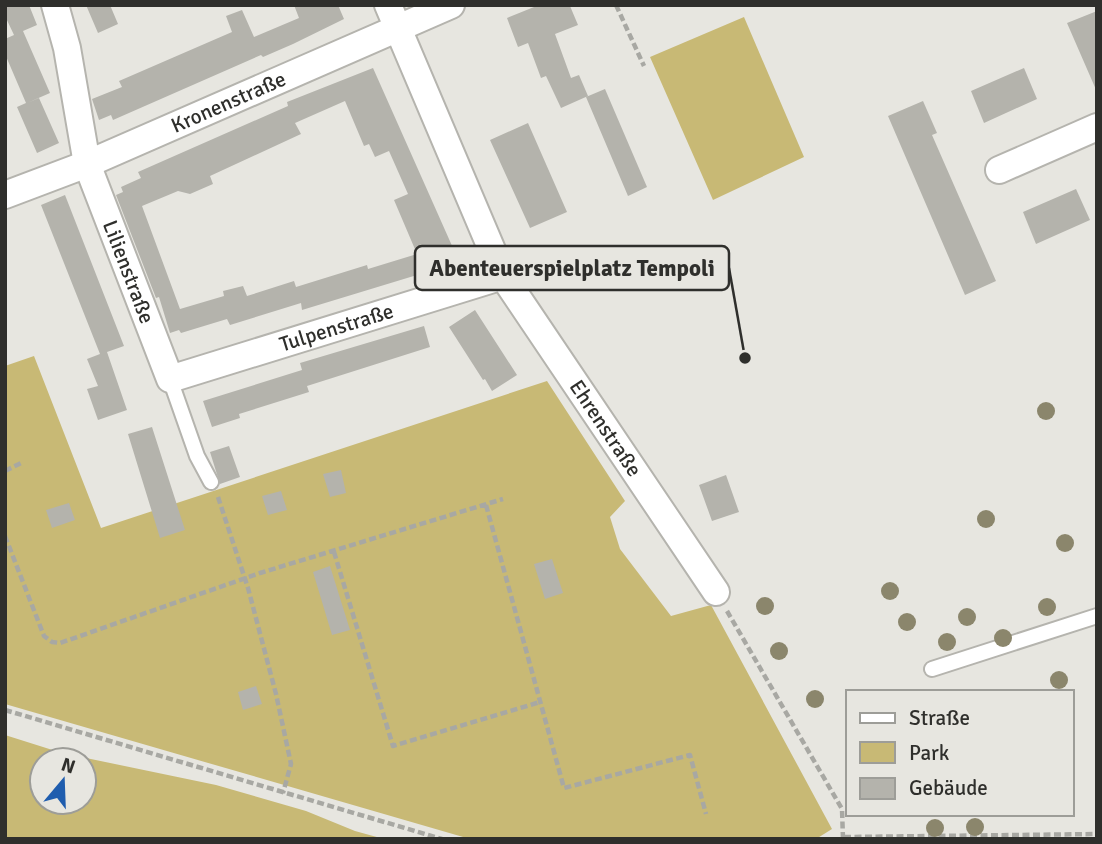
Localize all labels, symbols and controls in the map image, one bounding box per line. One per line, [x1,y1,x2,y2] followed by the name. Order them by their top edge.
[167,66,290,139] street label: Kronenstraße
[97,217,160,327] street label: Lilienstraße
[415,246,729,290] callout: Abenteuerspielplatz Tempoli
[429,254,715,283] text: Abenteuerspielplatz Tempoli
[276,298,397,357] street label: Tulpenstraße
[564,375,647,482] street label: Ehrenstraße
[846,690,1074,816] legend
[909,705,970,731] text: Straße
[909,740,950,766] text: Park
[28,746,98,816] north arrow
[58,752,78,779] text: N
[909,775,988,801] text: Gebäude

